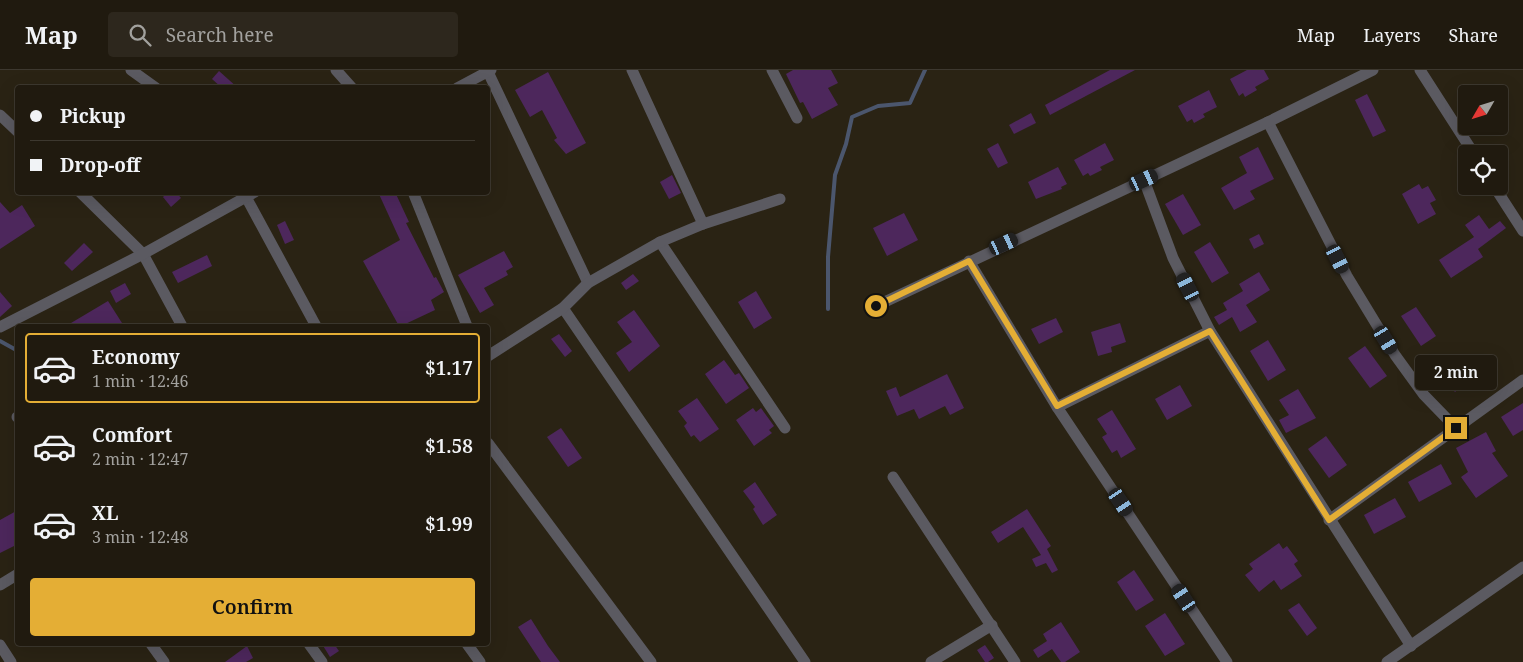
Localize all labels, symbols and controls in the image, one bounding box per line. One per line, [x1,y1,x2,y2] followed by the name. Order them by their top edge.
[108,12,458,57] search box
[25,18,78,51] text: Map
[126,21,154,49] icon: search
[166,22,274,48] text: Search here
[1297,23,1335,47] text: Map
[1363,23,1421,47] text: Layers
[1449,23,1498,47] text: Share
[1458,85,1508,135] north arrow
[1458,85,1508,195] map controls
[60,103,126,129] text: Pickup
[1458,145,1508,195] button: locate
[60,152,140,178] text: Drop-off
[1127,167,1160,193] car
[987,231,1020,257] car
[1324,242,1351,276] car
[1174,270,1201,304] car
[865,295,887,317] route start
[1371,323,1400,357] car
[92,344,180,370] text: Economy
[32,346,77,391] icon: car
[425,355,473,381] text: $1.17
[1415,356,1497,390] callout: 2 min
[1434,361,1478,383] text: 2 min
[92,370,188,392] text: 1 min · 12:46
[1445,417,1467,439] route end
[92,422,172,448] text: Comfort
[32,424,77,469] icon: car
[425,433,473,459] text: $1.58
[92,448,188,470] text: 2 min · 12:47
[1106,485,1135,519] car
[92,500,118,526] text: XL
[32,502,77,547] icon: car
[425,511,473,537] text: $1.99
[92,526,188,548] text: 3 min · 12:48
[30,578,475,636] button: Confirm
[1169,581,1198,615] car

